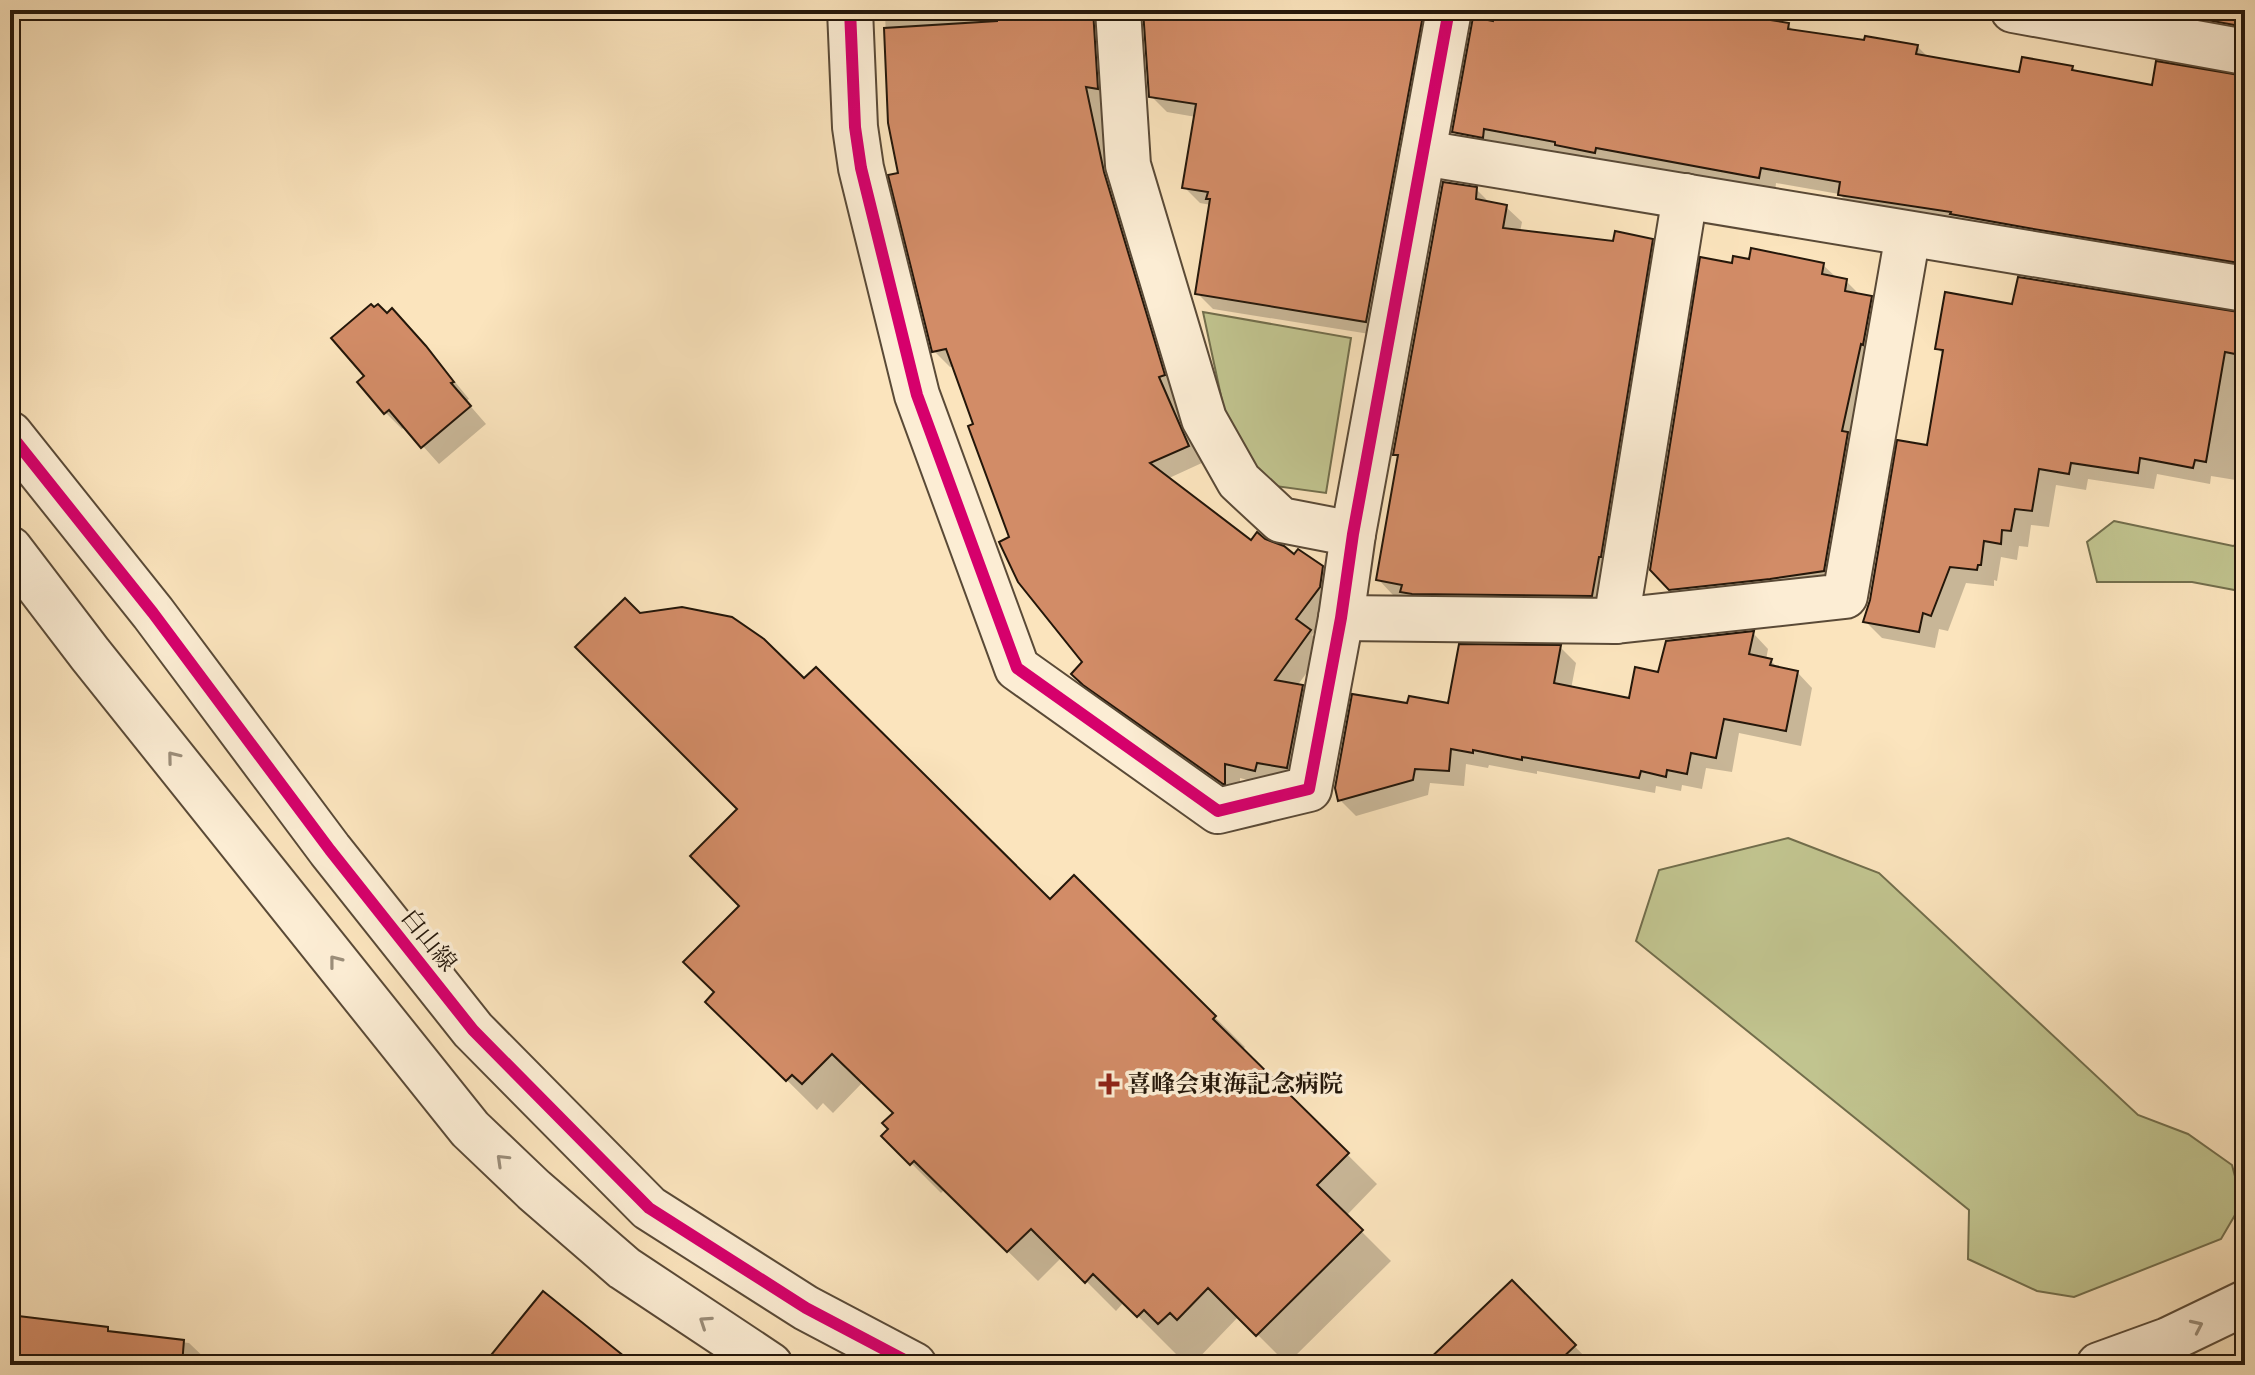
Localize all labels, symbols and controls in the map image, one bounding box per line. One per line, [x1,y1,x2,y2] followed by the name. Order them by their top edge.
[169,751,183,766] one-way arrow
[395,903,463,977] street label: 白山線
[330,956,345,970] one-way arrow
[1127,1069,1343,1098] place label: 喜峰会東海記念病院
[1098,1073,1120,1095] marker: 喜峰会東海記念病院
[497,1154,511,1169] one-way arrow
[699,1317,713,1332] one-way arrow
[2189,1320,2204,1336] one-way arrow

